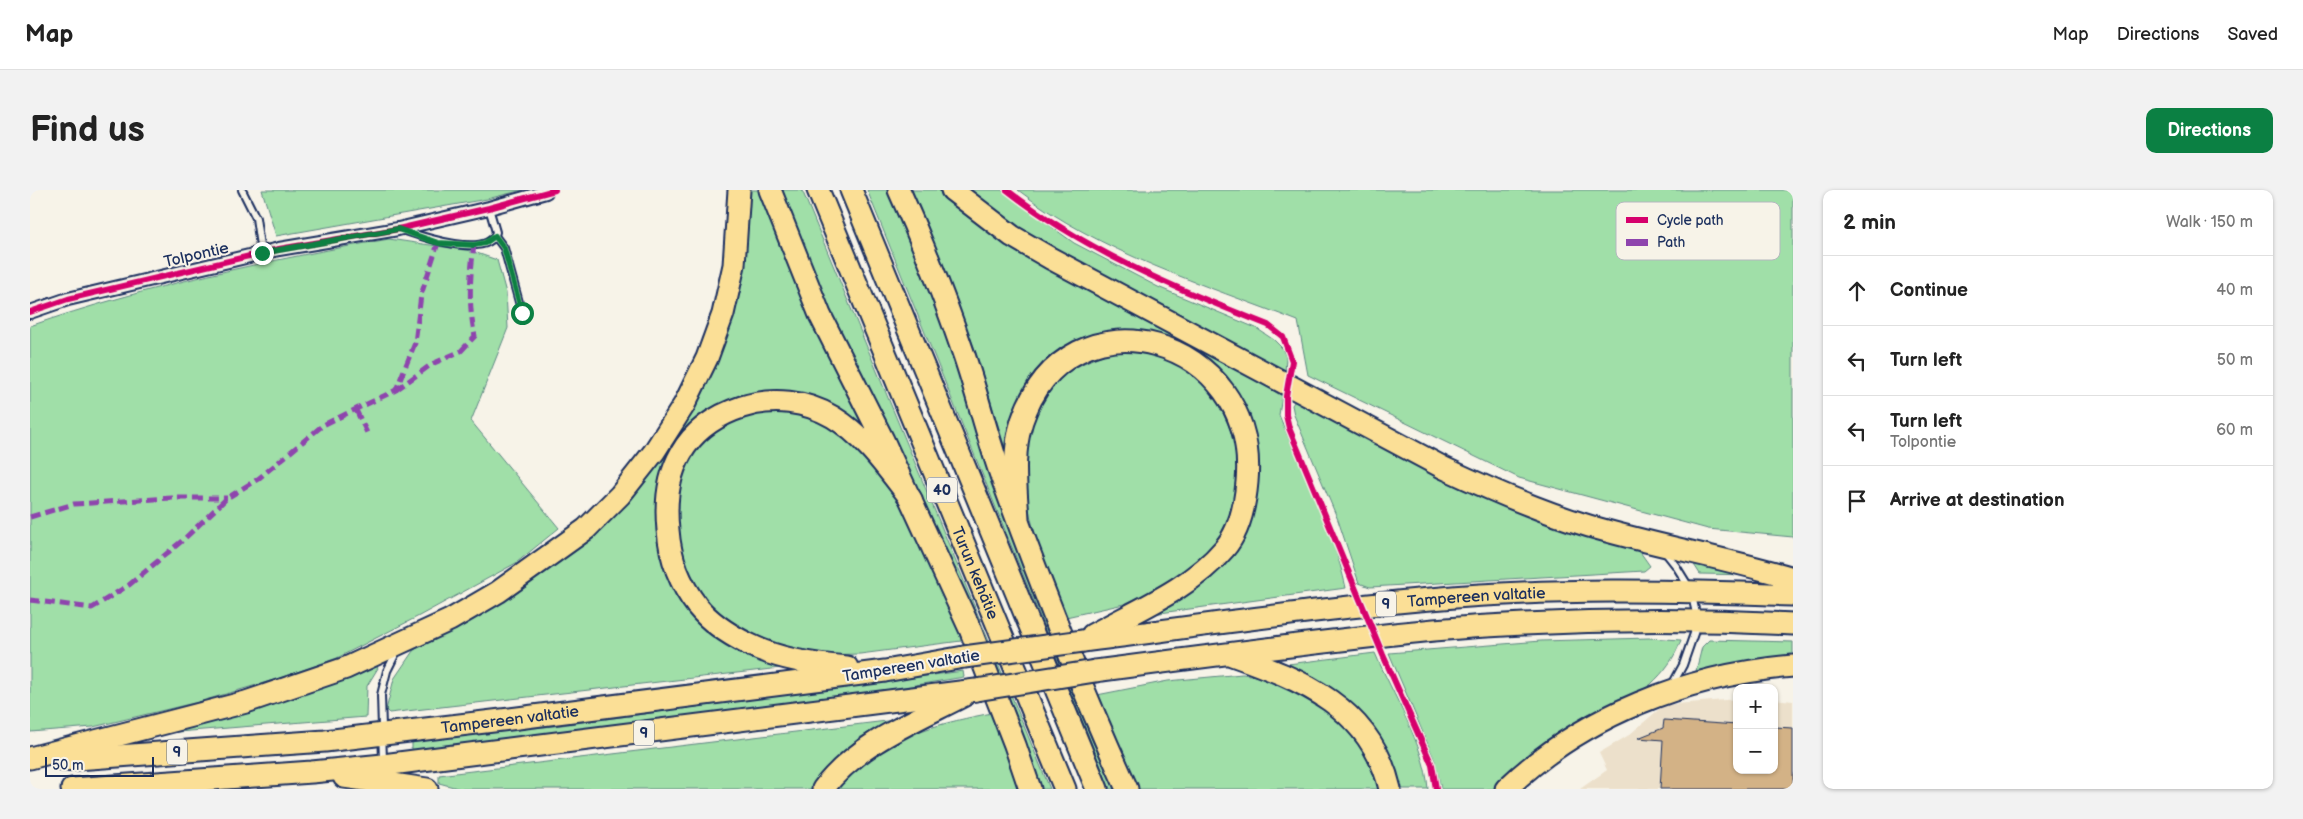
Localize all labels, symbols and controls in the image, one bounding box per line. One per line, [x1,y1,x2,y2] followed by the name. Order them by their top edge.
[25,20,73,49] text: Map
[2053,24,2089,45] text: Map
[2117,24,2199,45] text: Directions
[2227,24,2278,45] text: Saved
[2146,108,2273,153] button: Directions
[30,109,145,152] text: Find us
[1616,202,1780,260] legend
[1843,210,1896,235] text: 2 min
[1657,212,1724,229] text: Cycle path
[2166,213,2253,232] text: Walk · 150 m
[1657,234,1685,251] text: Path
[162,239,231,272] street label: Tolpontie
[251,242,274,265] route end
[1843,277,1871,305] icon: ahead
[1890,279,1968,302] text: Continue
[2216,281,2253,300] text: 40 m
[511,302,534,325] route start
[1843,347,1871,375] icon: left
[1890,349,1962,372] text: Turn left
[2217,351,2253,370] text: 50 m
[1890,410,1962,433] text: Turn left
[1843,417,1871,445] icon: left
[2216,421,2253,440] text: 60 m
[1890,433,1956,452] text: Tolpontie
[927,478,957,502] road number: 40
[1843,487,1871,515] icon: arrive
[1890,489,2065,512] text: Arrive at destination
[947,524,1002,623] street label: Turun kehätie
[1406,584,1546,612] street label: Tampereen valtatie
[1376,592,1396,616] road number: 9
[841,646,982,687] street label: Tampereen valtatie
[1733,684,1778,774] map controls
[1733,684,1778,729] button: +
[440,702,581,738] street label: Tampereen valtatie
[634,720,654,746] road number: 9
[1733,729,1778,774] button: −
[167,740,187,764] road number: 9
[45,754,154,777] scale bar
[52,757,84,774] text: 50 m

